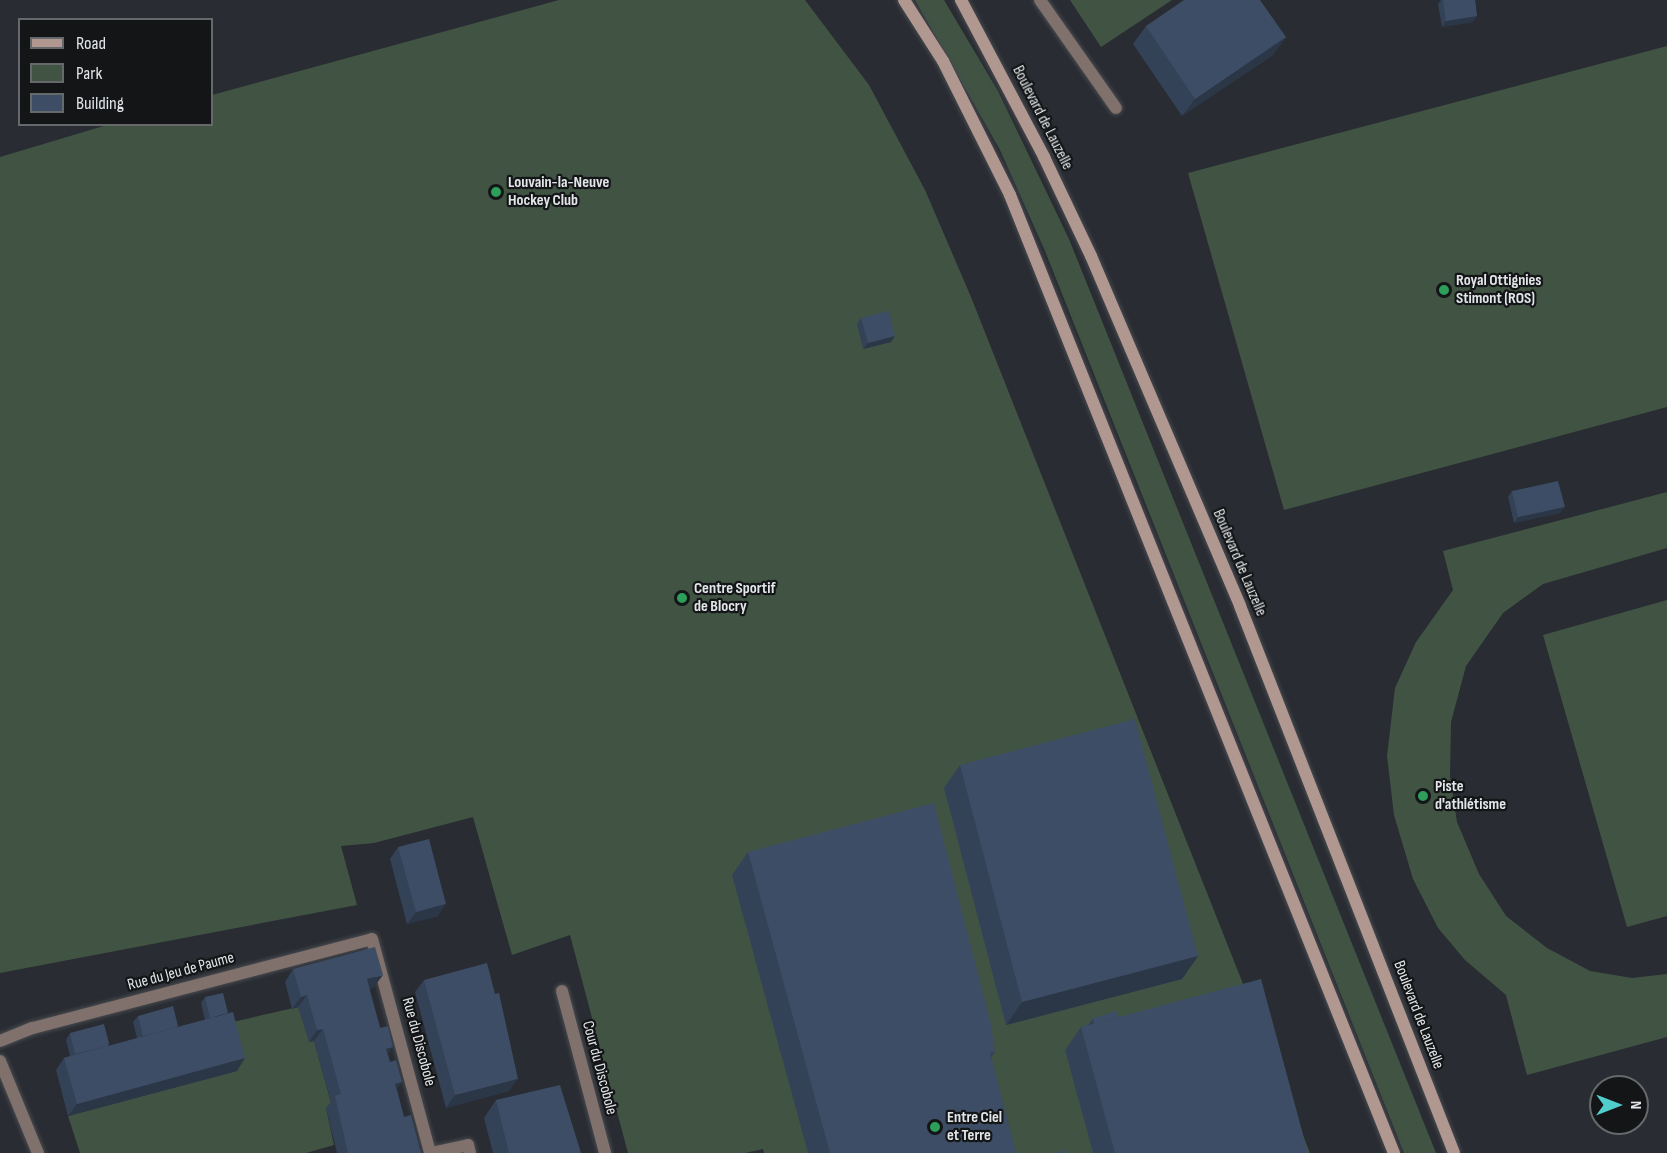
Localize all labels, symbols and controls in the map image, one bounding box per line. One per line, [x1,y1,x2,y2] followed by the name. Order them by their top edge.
[18,18,213,126] legend
[76,33,106,54] text: Road
[76,63,102,84] text: Park
[1008,63,1076,173] street label: Boulevard de Lauzelle
[76,93,124,114] text: Building
[508,173,609,211] place label: Louvain-la-Neuve Hockey Club
[489,185,503,199] marker: Louvain-la-Neuve Hockey Club
[1456,271,1541,309] place label: Royal Ottignies Stimont (ROS)
[1437,283,1451,297] marker: Royal Ottignies Stimont (ROS)
[1208,507,1270,619] street label: Boulevard de Lauzelle
[694,579,775,617] place label: Centre Sportif de Blocry
[675,591,689,605] marker: Centre Sportif de Blocry
[1435,777,1506,815] place label: Piste d'athlétisme
[1416,789,1430,803] marker: Piste d'athlétisme
[126,949,236,995] street label: Rue du Jeu de Paume
[1389,958,1447,1072] street label: Boulevard de Lauzelle
[397,995,439,1089] street label: Rue du Discobole
[577,1019,621,1117] street label: Cour du Discobole
[1589,1075,1649,1135] north arrow
[1626,1101,1645,1109] text: N
[947,1108,1002,1146] place label: Entre Ciel et Terre
[928,1120,942,1134] marker: Entre Ciel et Terre

